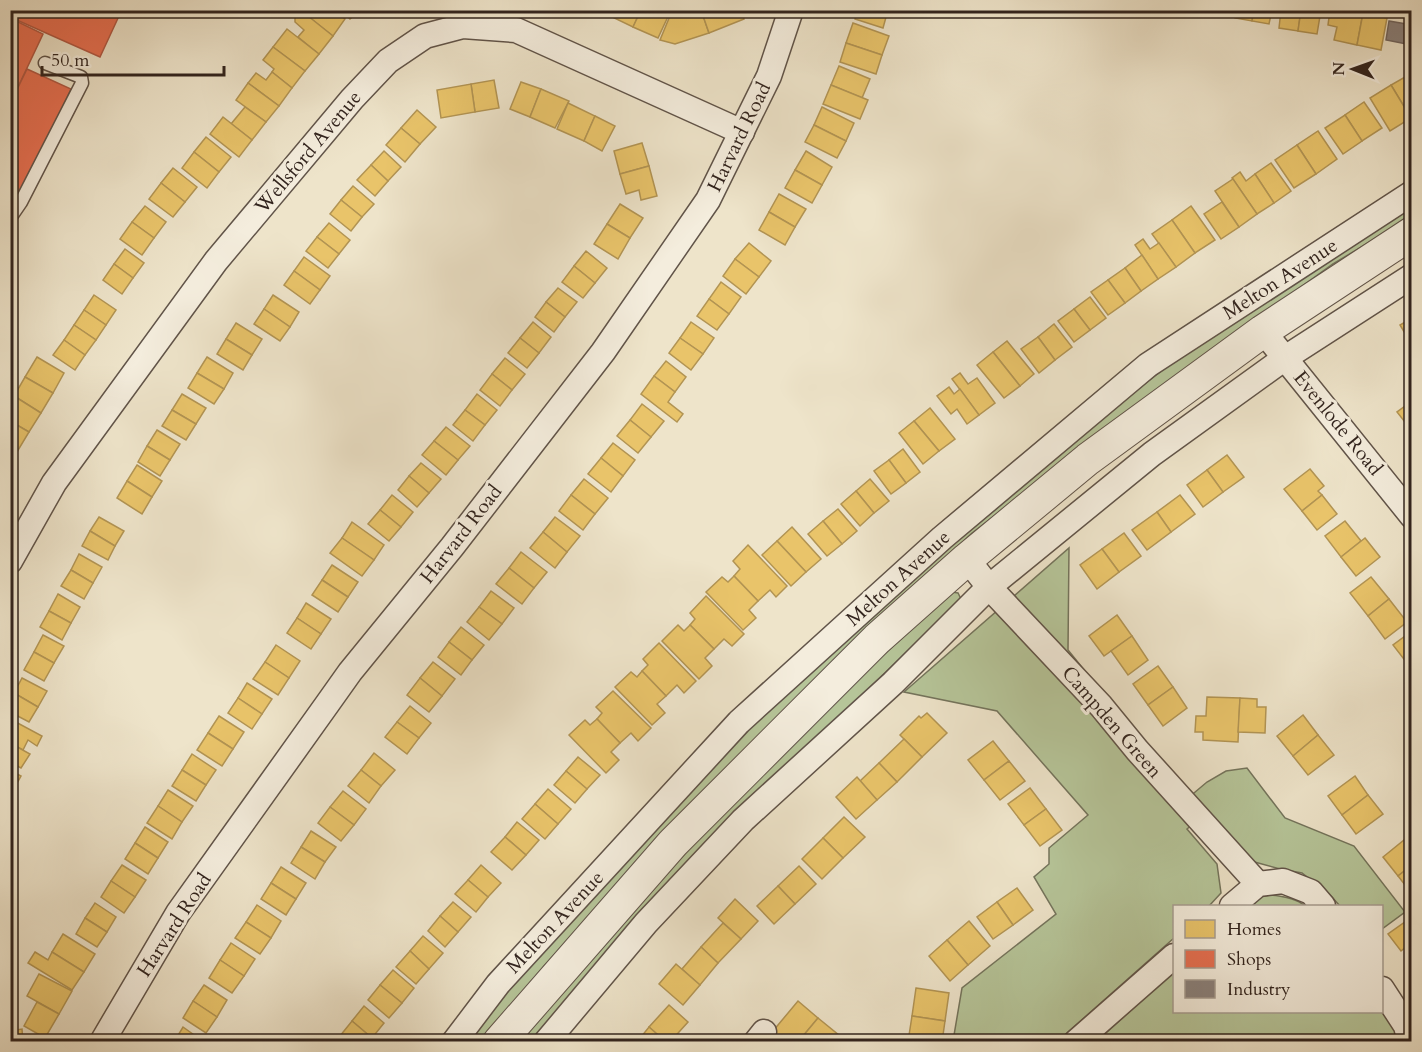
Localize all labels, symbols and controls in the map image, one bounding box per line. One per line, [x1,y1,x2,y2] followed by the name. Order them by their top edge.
[42,39,224,77] scale bar
[1323,39,1383,99] north arrow
[51,48,90,73] text: 50 m
[1328,62,1350,76] text: N
[701,77,777,196] street label: Harvard Road
[248,85,368,220] street label: Wellsford Avenue
[1217,232,1343,326] street label: Melton Avenue
[1287,365,1389,481] street label: Evenlode Road
[414,479,508,589] street label: Harvard Road
[840,524,956,632] street label: Melton Avenue
[1056,660,1169,784] street label: Campden Green
[500,865,610,979] street label: Melton Avenue
[130,868,218,982] street label: Harvard Road
[1173,905,1383,1013] legend
[1227,917,1281,942] text: Homes
[1227,947,1271,972] text: Shops
[1227,977,1291,1002] text: Industry

